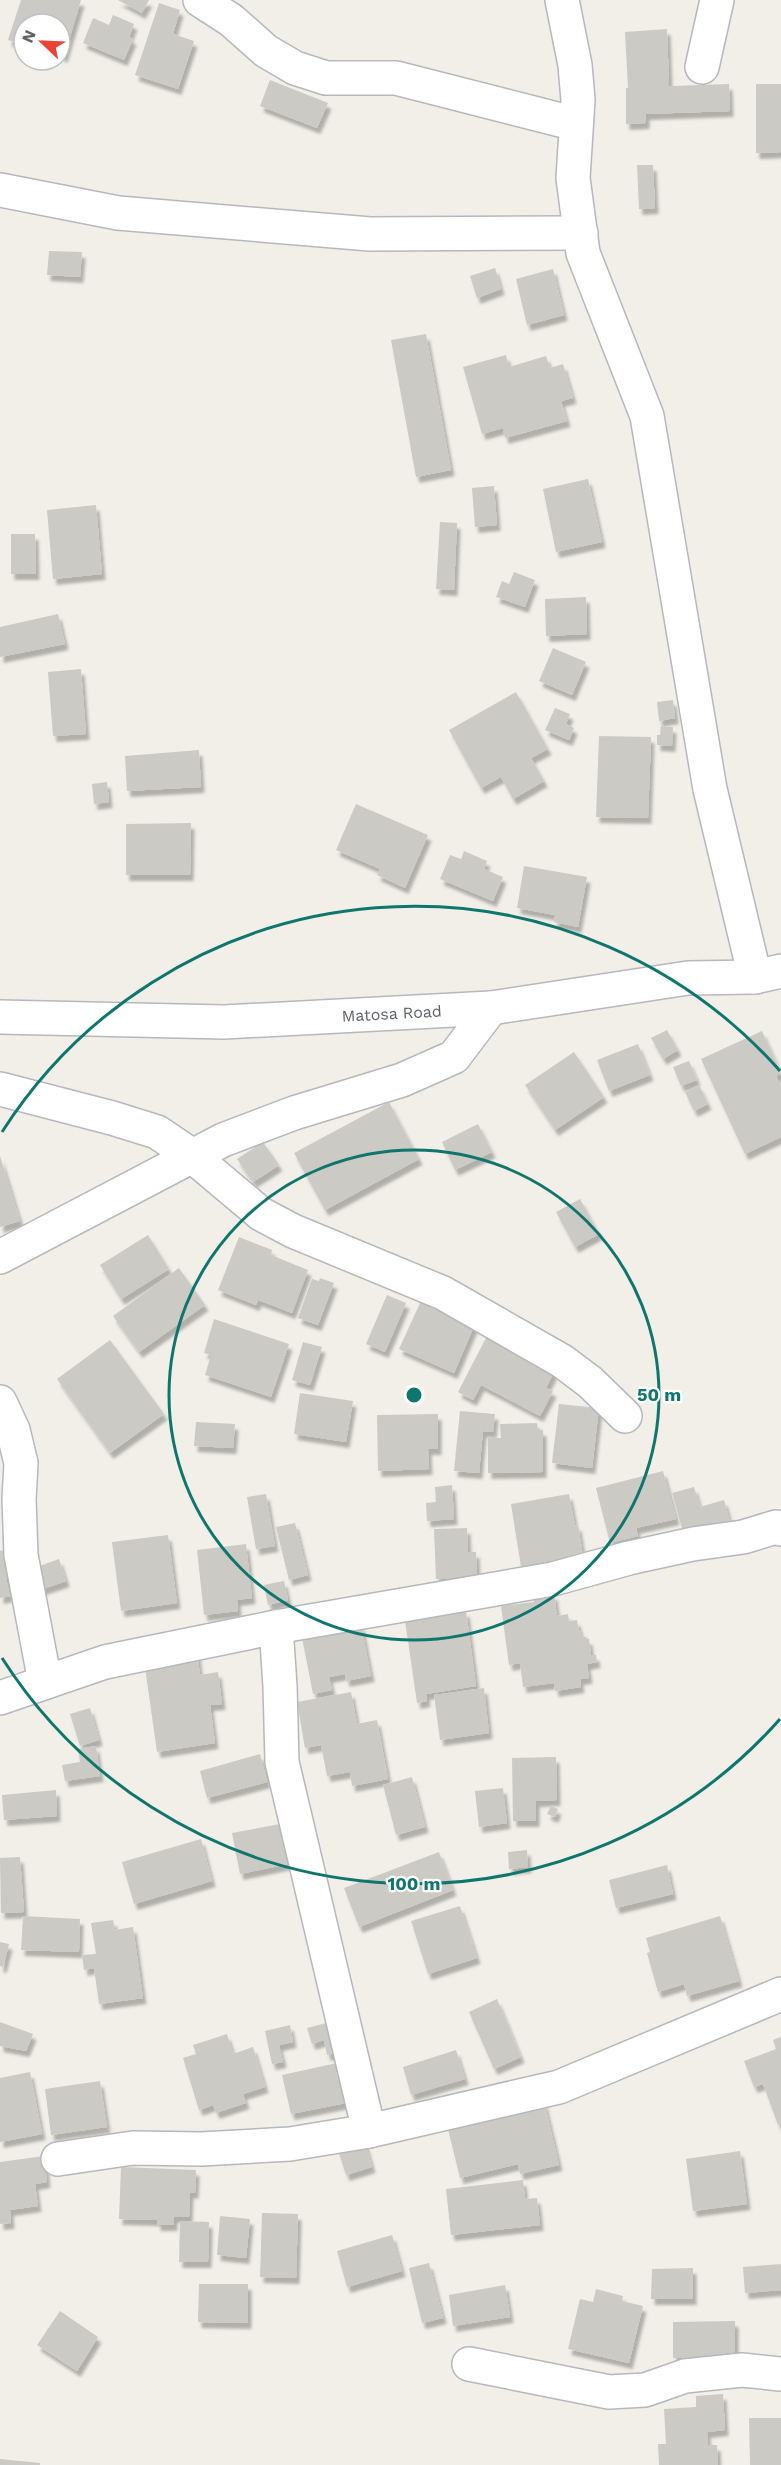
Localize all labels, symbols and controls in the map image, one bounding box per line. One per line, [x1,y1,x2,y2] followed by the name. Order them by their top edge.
[12,12,72,72] north arrow
[18,27,40,46] text: N
[341,1001,442,1025] street label: Matosa Road
[637,1384,681,1405] text: 50 m
[404,1385,424,1405] centre of rings
[387,1873,441,1894] text: 100 m

